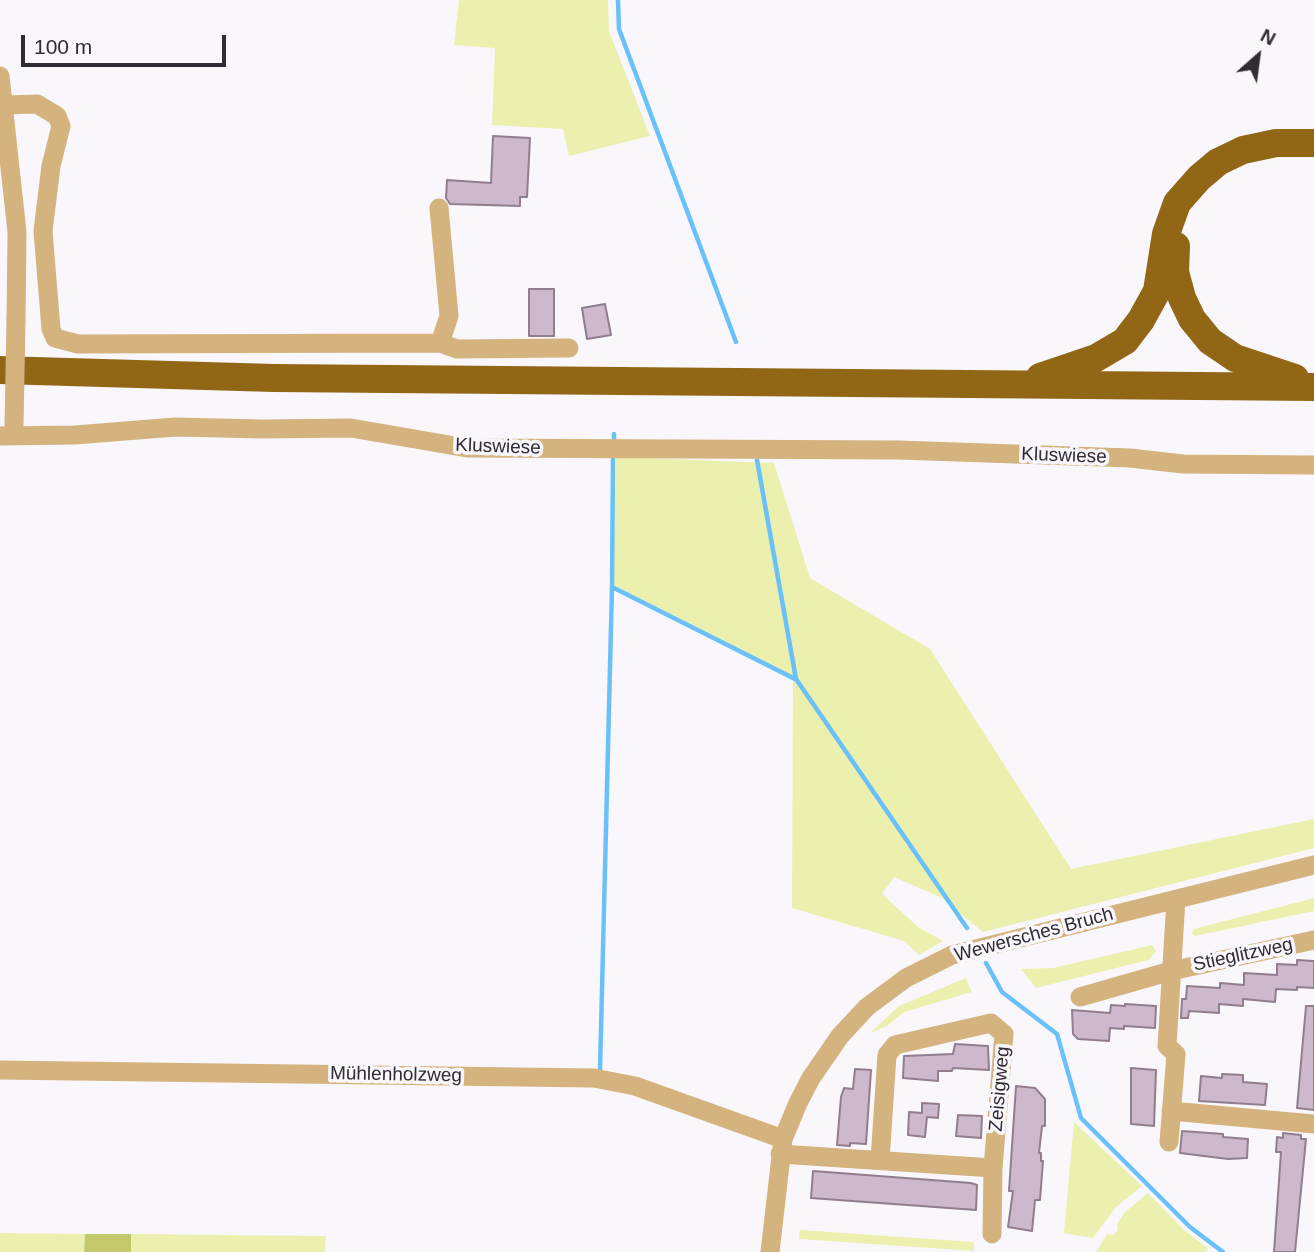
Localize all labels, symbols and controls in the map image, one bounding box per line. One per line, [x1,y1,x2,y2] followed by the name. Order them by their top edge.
[24,21,229,65] scale bar
[1223,21,1293,91] north arrow
[1257,25,1279,50] text: N
[34,35,92,58] text: 100 m
[455,434,541,460] street label: Kluswiese
[1021,443,1107,469] street label: Kluswiese
[952,903,1116,967] street label: Wewersches Bruch
[1191,933,1295,977] street label: Stieglitzweg
[985,1045,1015,1133] street label: Zeisigweg
[330,1062,462,1088] street label: Mühlenholzweg

